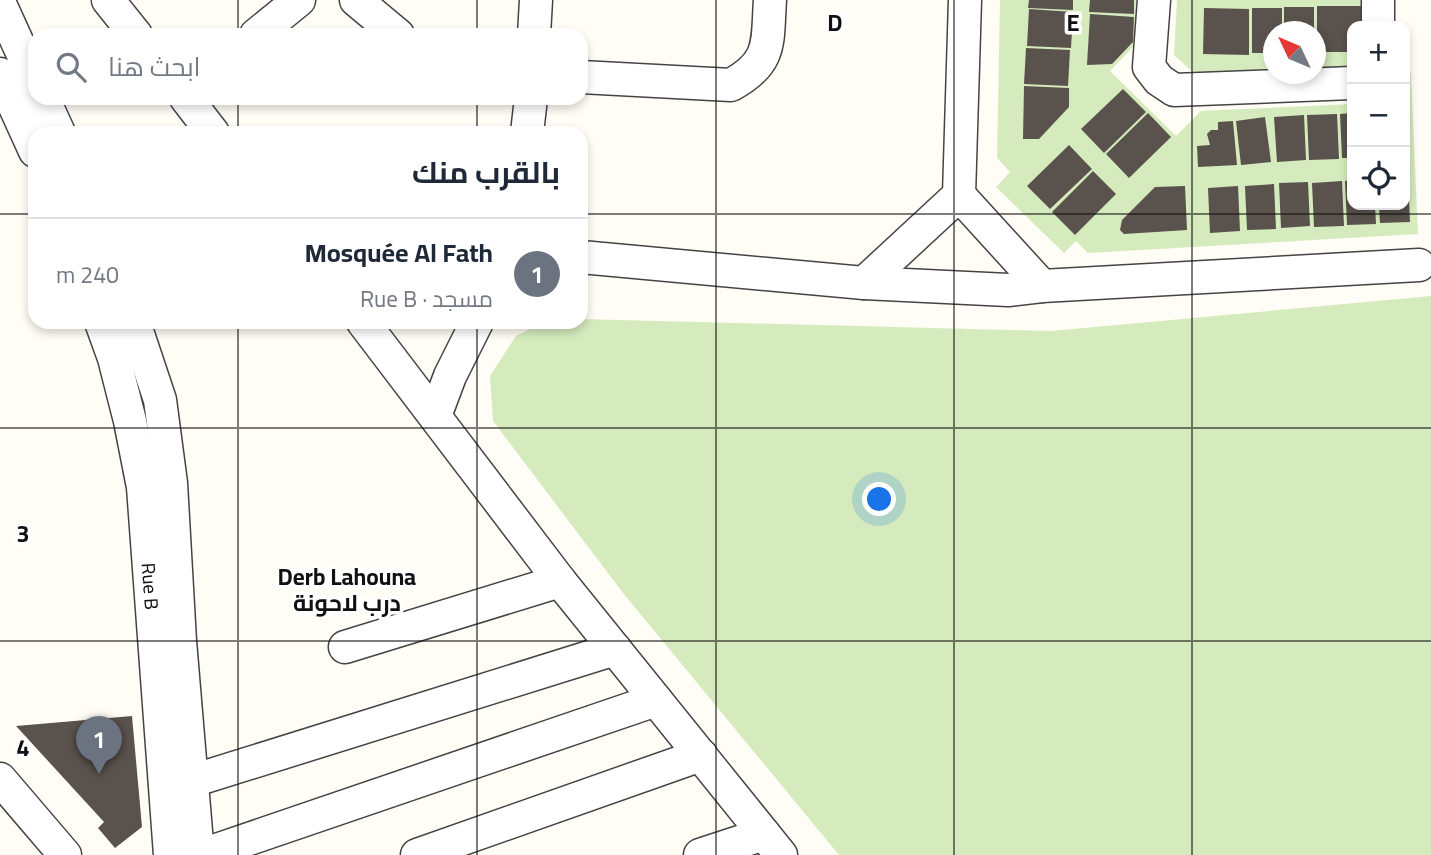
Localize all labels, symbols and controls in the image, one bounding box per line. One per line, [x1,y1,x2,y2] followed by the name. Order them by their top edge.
[828,1,842,44] text: D
[1067,1,1079,44] text: E
[1263,21,1326,84] north arrow
[1347,21,1410,210] map controls
[1347,21,1410,84] button: +
[28,28,588,105] search box
[108,42,201,91] text: ابحث هنا
[52,48,90,86] icon: search
[1347,84,1410,147] button: −
[412,144,560,200] text: بالقرب منك
[1347,147,1410,210] button: locate
[305,228,493,277] text: Mosquée Al Fath
[56,253,119,296] text: 240 m
[531,253,543,296] text: 1
[360,277,493,320] text: مسجد · Rue B
[862,482,896,516] your location
[17,512,29,555] text: 3
[278,555,416,624] district label: Derb Lahouna درب لاحونة
[131,561,170,611] street label: Rue B
[76,716,122,774] pin: 1
[17,726,30,769] text: 4

